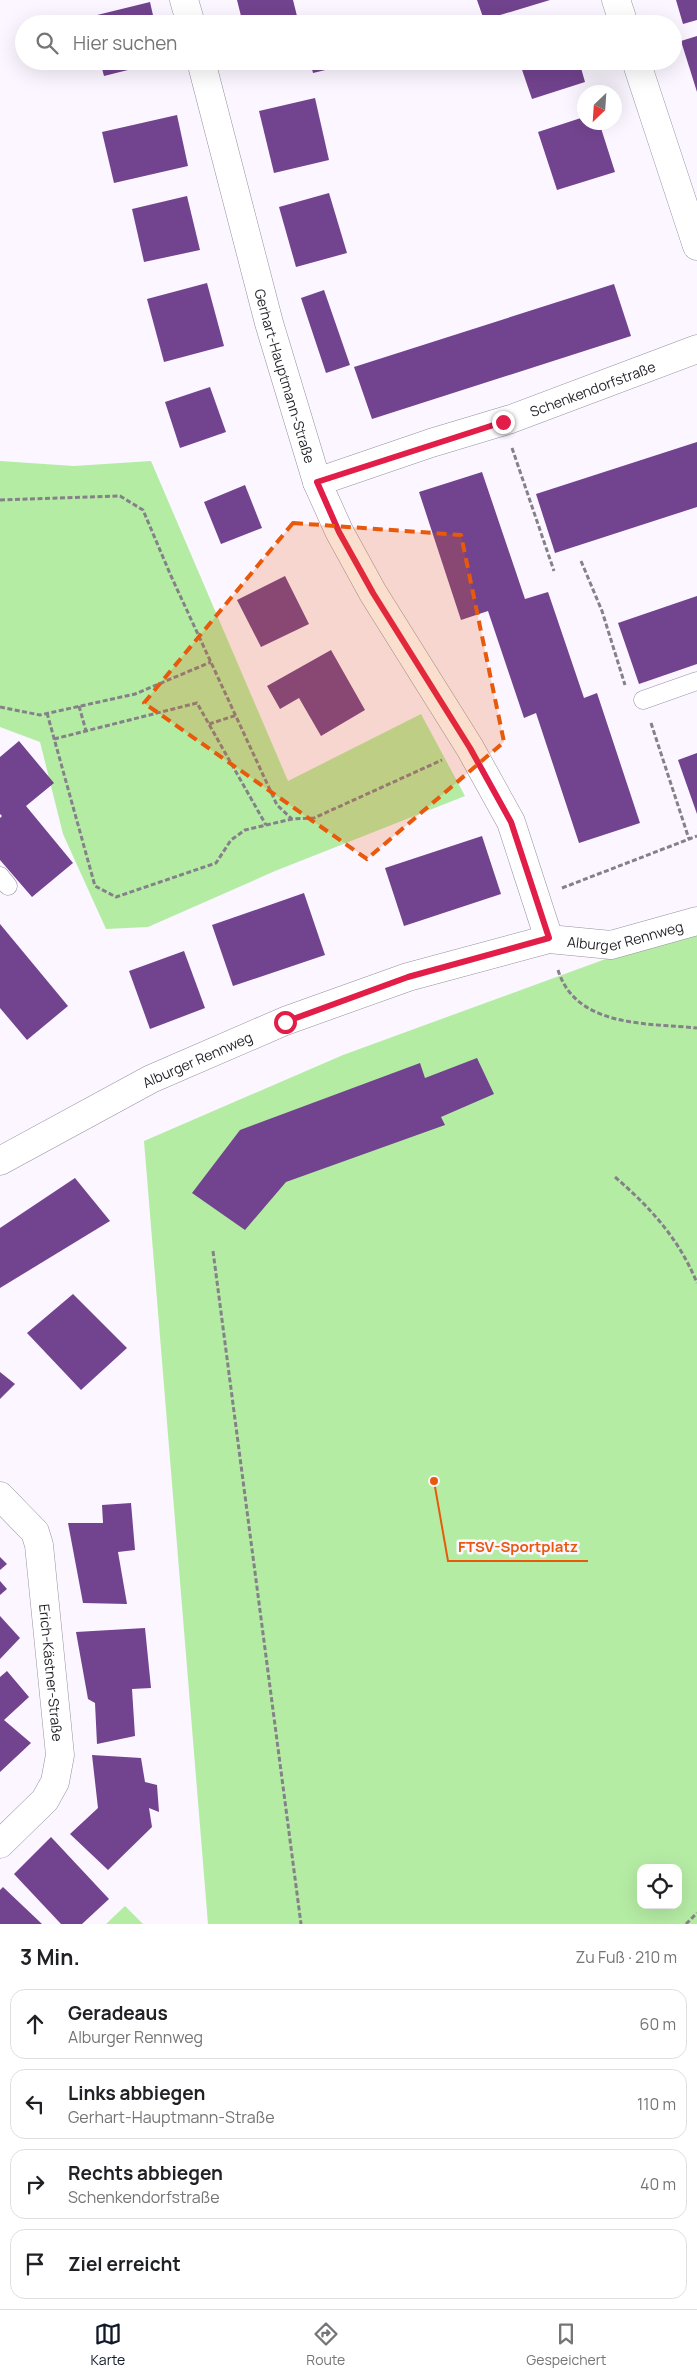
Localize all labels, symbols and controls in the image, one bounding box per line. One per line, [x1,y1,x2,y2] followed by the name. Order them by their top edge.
[15,15,682,70] search box
[33,29,61,57] icon: search
[73,30,177,56] text: Hier suchen
[577,85,622,130] north arrow
[251,287,320,465] street label: Gerhart-Hauptmann-Straße
[527,356,658,421] street label: Schenkendorfstraße
[492,411,515,434] route end
[566,916,685,955] street label: Alburger Rennweg
[274,1011,297,1034] route start
[139,1027,255,1092] street label: Alburger Rennweg
[448,1531,588,1561] callout: FTSV-Sportplatz
[458,1536,578,1557] text: FTSV-Sportplatz
[35,1603,68,1742] street label: Erich-Kästner-Straße
[637,1864,682,1909] map controls
[637,1864,682,1909] button: locate
[20,1943,80,1971] text: 3 Min.
[575,1946,677,1968] text: Zu Fuß · 210 m
[68,2000,168,2026] text: Geradeaus
[21,2010,49,2038] icon: ahead
[640,2013,676,2035] text: 60 m
[68,2026,203,2048] text: Alburger Rennweg
[68,2080,205,2106] text: Links abbiegen
[21,2090,49,2118] icon: left
[637,2093,676,2115] text: 110 m
[68,2106,275,2128] text: Gerhart-Hauptmann-Straße
[68,2160,223,2186] text: Rechts abbiegen
[21,2170,49,2198] icon: right
[640,2173,676,2195] text: 40 m
[68,2186,220,2208] text: Schenkendorfstraße
[21,2250,49,2278] icon: arrive
[68,2251,181,2277] text: Ziel erreicht
[91,2320,125,2369] tab: Karte
[306,2320,345,2369] tab: Route
[526,2320,606,2369] tab: Gespeichert

